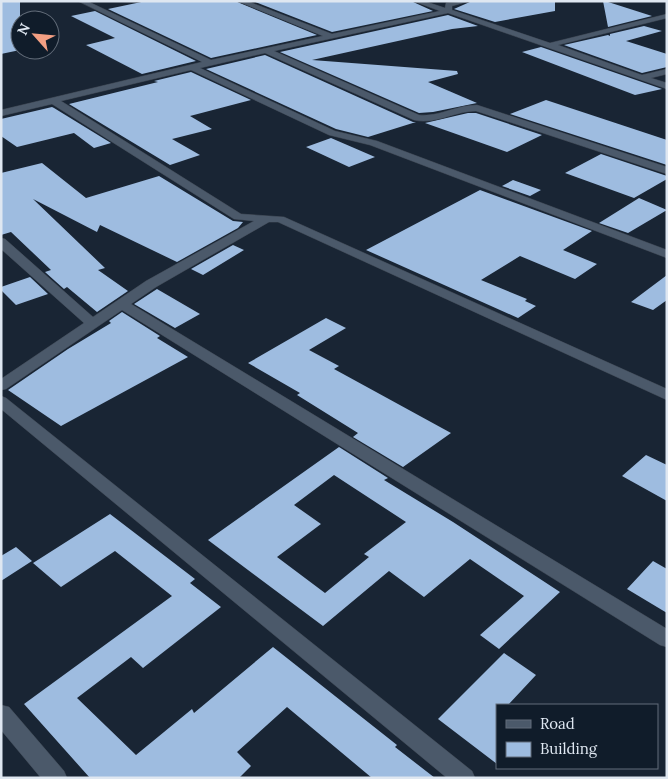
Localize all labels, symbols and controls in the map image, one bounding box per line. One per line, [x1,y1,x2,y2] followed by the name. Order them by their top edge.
[10,10,60,60] north arrow
[13,20,34,38] text: N
[496,704,658,769] legend
[540,714,575,733] text: Road
[540,739,598,758] text: Building

